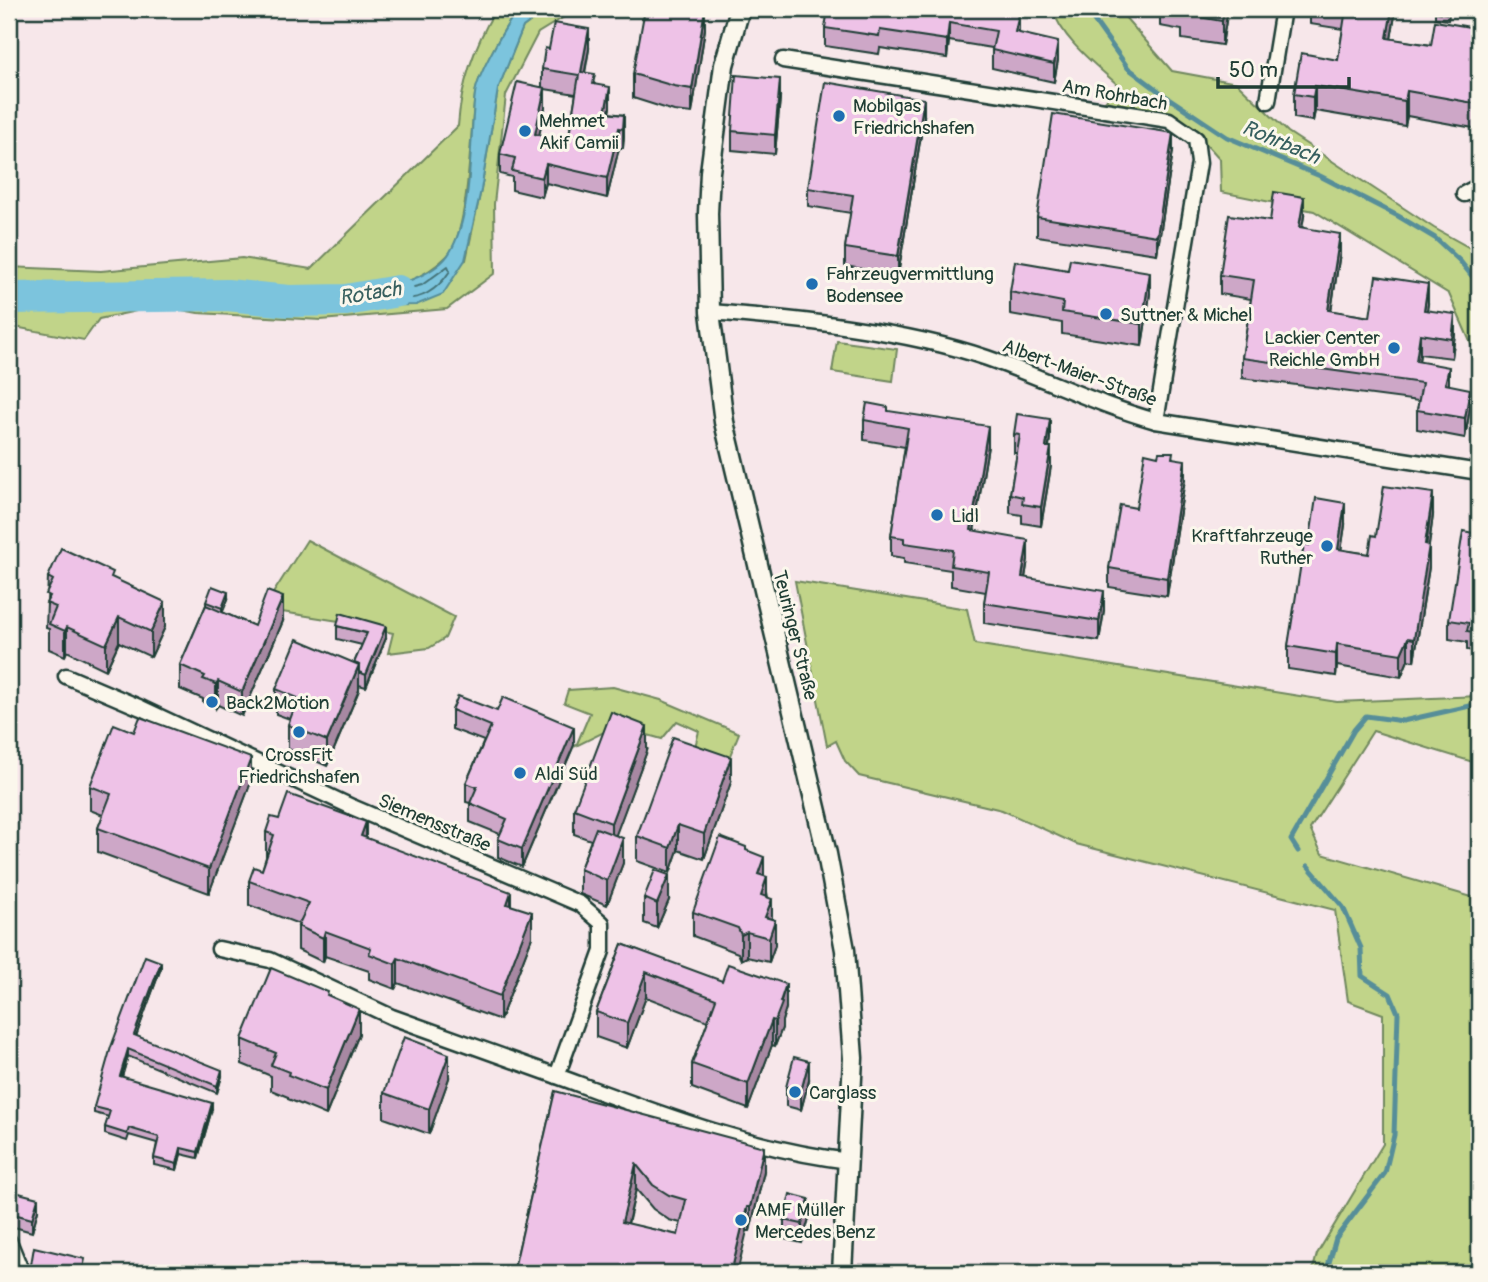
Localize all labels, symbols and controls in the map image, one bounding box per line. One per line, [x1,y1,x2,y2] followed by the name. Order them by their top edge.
[1218,46,1350,90] scale bar
[1229,57,1278,84] text: 50 m
[1060,74,1169,116] street label: Am Rohrbach
[853,94,975,140] place label: Mobilgas Friedrichshafen
[831,108,847,124] marker: Mobilgas Friedrichshafen
[539,109,619,155] place label: Mehmet Akif Camii
[1238,114,1325,171] water label: Rohrbach
[517,123,533,139] marker: Mehmet Akif Camii
[826,262,994,308] place label: Fahrzeugvermittlung Bodensee
[337,275,404,312] water label: Rotach
[804,276,820,292] marker: Fahrzeugvermittlung Bodensee
[1120,303,1253,327] place label: Suttner & Michel
[1098,306,1114,322] marker: Suttner & Michel
[1264,326,1380,372] place label: Lackier Center Reichle GmbH
[999,334,1161,412] street label: Albert-Maier-Straße
[1386,340,1402,356] marker: Lackier Center Reichle GmbH
[951,504,979,528] place label: Lidl
[929,507,945,523] marker: Lidl
[1191,524,1314,570] place label: Kraftfahrzeuge Ruther
[1319,538,1335,554] marker: Kraftfahrzeuge Ruther
[767,568,823,703] street label: Teuringer Straße
[226,691,329,715] place label: Back2Motion
[204,694,220,710] marker: Back2Motion
[291,724,307,740] marker: CrossFit Friedrichshafen
[238,743,360,789] place label: CrossFit Friedrichshafen
[534,762,598,786] place label: Aldi Süd
[512,765,528,781] marker: Aldi Süd
[375,788,495,858] street label: Siemensstraße
[809,1081,877,1105] place label: Carglass
[787,1084,803,1100] marker: Carglass
[755,1198,876,1244] place label: AMF Müller Mercedes Benz
[733,1212,749,1228] marker: AMF Müller Mercedes Benz

